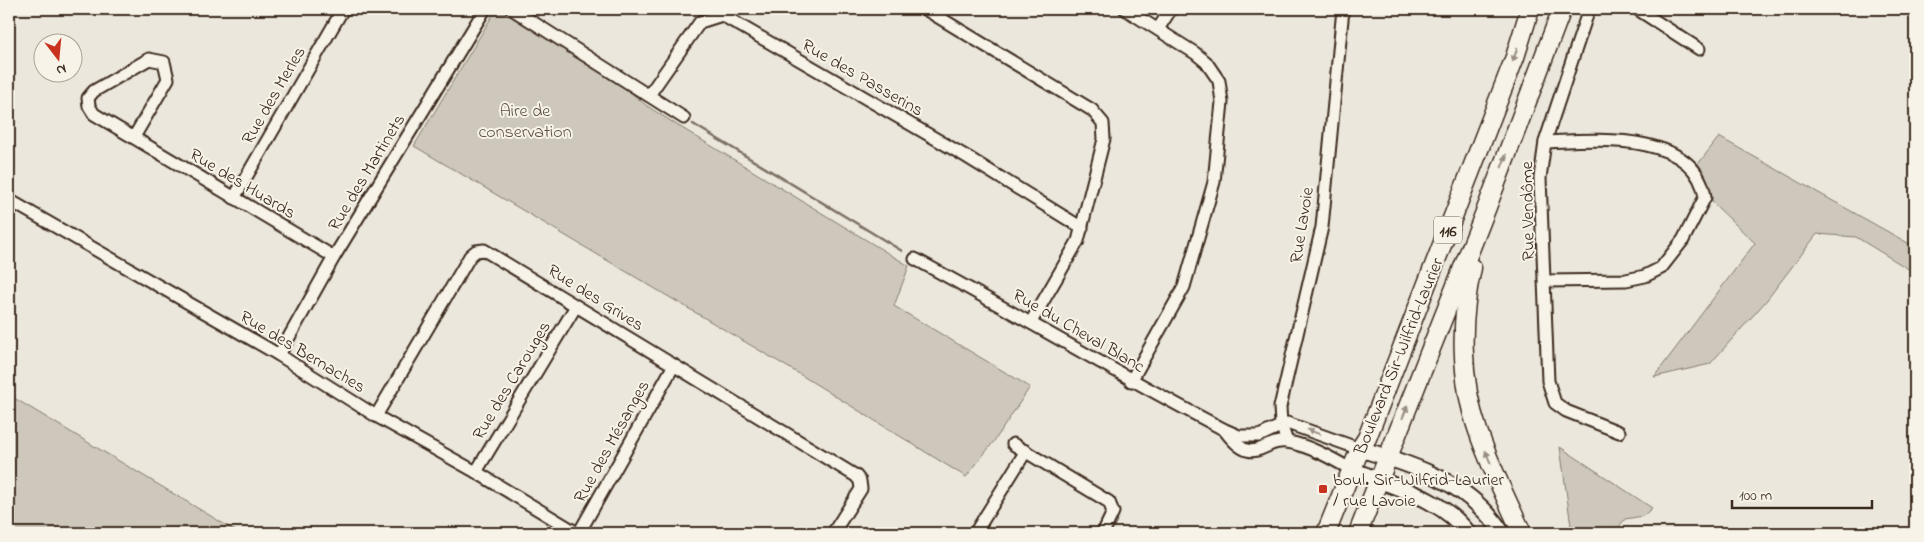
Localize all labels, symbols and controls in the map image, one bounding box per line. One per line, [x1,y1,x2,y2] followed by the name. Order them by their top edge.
[32,32,82,82] north arrow
[796,33,928,124] street label: Rue des Passerins
[236,42,313,150] street label: Rue des Merles
[1511,48,1519,63] one-way arrow
[54,58,69,80] text: N
[478,99,572,146] park label: Aire de conservation
[323,110,413,236] street label: Rue des Martinets
[184,143,300,227] street label: Rue des Huards
[1500,153,1508,168] one-way arrow
[1515,160,1543,261] street label: Rue Vendôme
[1284,184,1322,265] street label: Rue Lavoie
[1434,216,1462,244] road number: 116
[1348,254,1451,460] street label: Boulevard Sir-Wilfrid-Laurier
[542,259,648,339] street label: Rue des Grives
[1007,283,1149,380] street label: Rue du Cheval Blanc
[234,305,370,401] street label: Rue des Bernaches
[467,317,559,446] street label: Rue des Carouges
[568,376,658,509] street label: Rue des Mésanges
[1402,405,1410,419] one-way arrow
[1306,428,1321,436] one-way arrow
[1483,450,1491,464] one-way arrow
[1333,468,1505,515] place label: boul. Sir-Wilfrid-Laurier / rue Lavoie
[1732,477,1872,509] scale bar
[1317,483,1329,495] marker: boul. Sir-Wilfrid-Laurier / rue Lavoie
[1739,485,1772,507] text: 100 m

